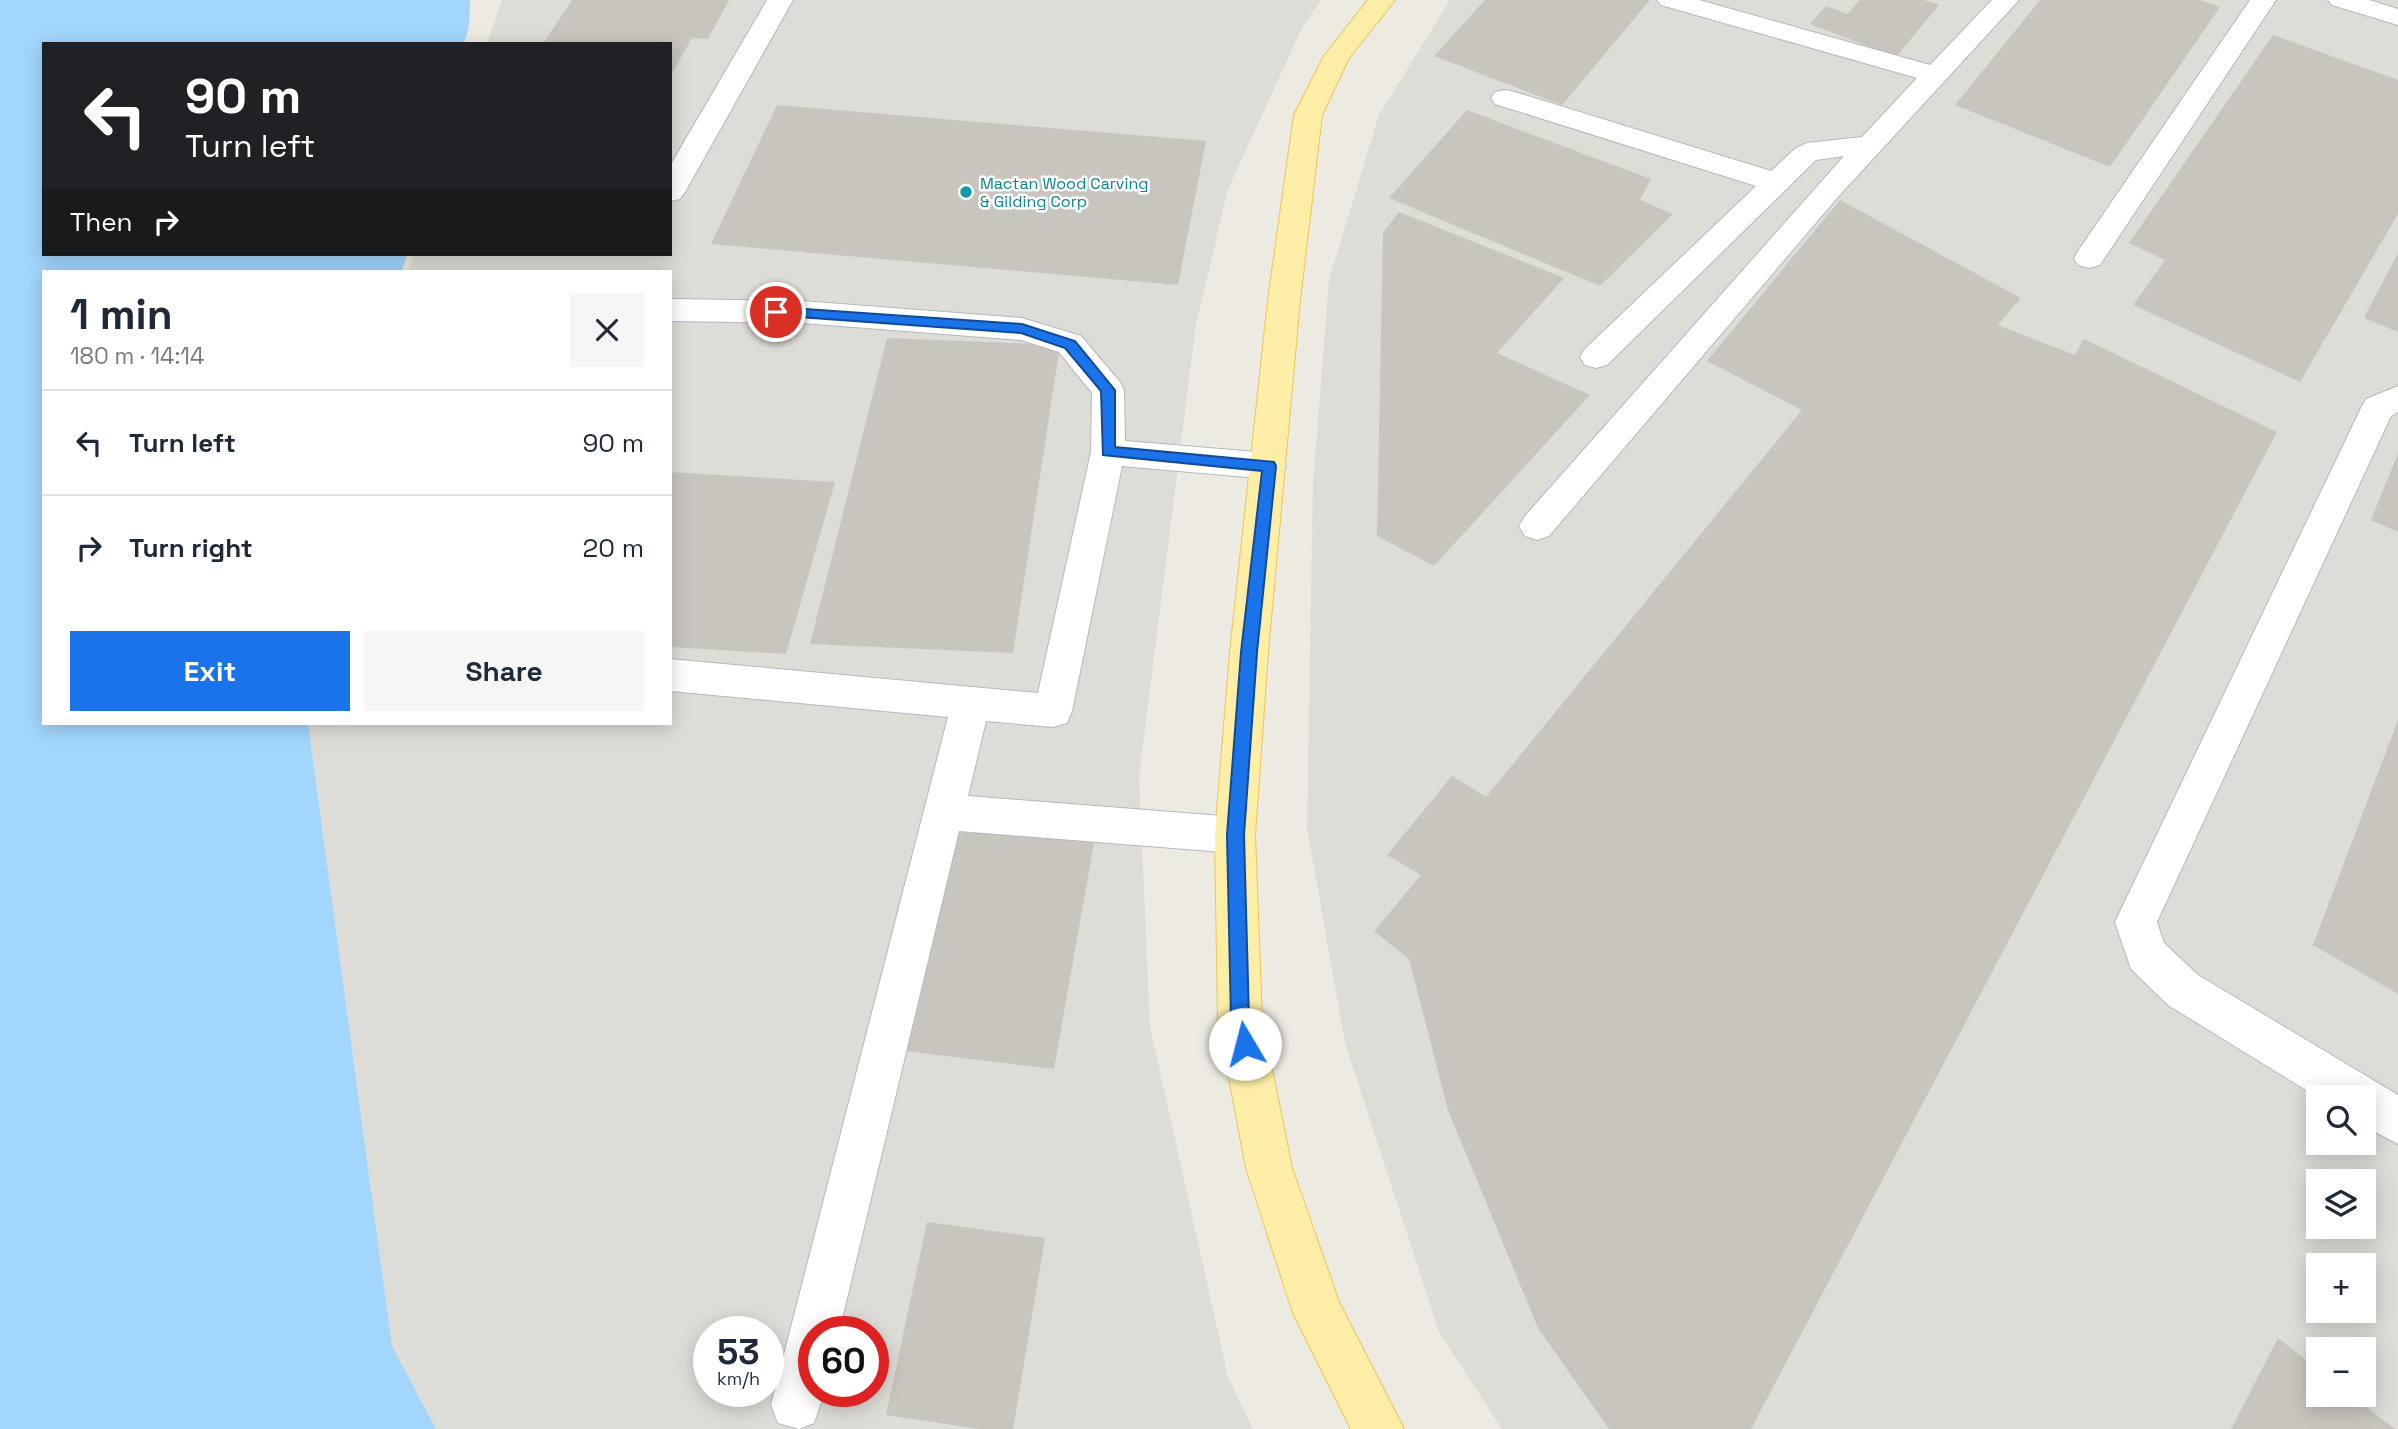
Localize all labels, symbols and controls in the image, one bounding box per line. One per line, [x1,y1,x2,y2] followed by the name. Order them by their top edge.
[185,65,301,127] text: 90 m
[70,70,161,161] icon: left
[185,126,315,166] text: Turn left
[980,173,1149,212] place label: Mactan Wood Carving & Gilding Corp
[958,184,974,200] marker: Mactan Wood Carving & Gilding Corp
[147,203,185,241] icon: right
[70,205,133,239] text: Then
[746,282,806,342] pin
[70,288,173,341] text: 1 min
[570,293,644,367] button: close
[757,293,795,331] icon: arrive
[70,341,204,371] text: 180 m · 14:14
[70,424,108,462] icon: left
[129,426,236,460] text: Turn left
[582,426,644,460] text: 90 m
[70,529,108,567] icon: right
[129,531,253,565] text: Turn right
[583,531,644,565] text: 20 m
[70,631,350,711] button: Exit
[364,631,644,711] button: Share
[1208,1007,1282,1081] position arrow
[2306,1085,2376,1407] map controls
[2306,1085,2376,1155] button: search
[2306,1169,2376,1239] button: layers
[2306,1253,2376,1323] button: +
[798,1316,889,1407] speed limit sign: 60
[717,1330,760,1374] text: 53
[2306,1337,2376,1407] button: −
[717,1367,760,1390] text: km/h

